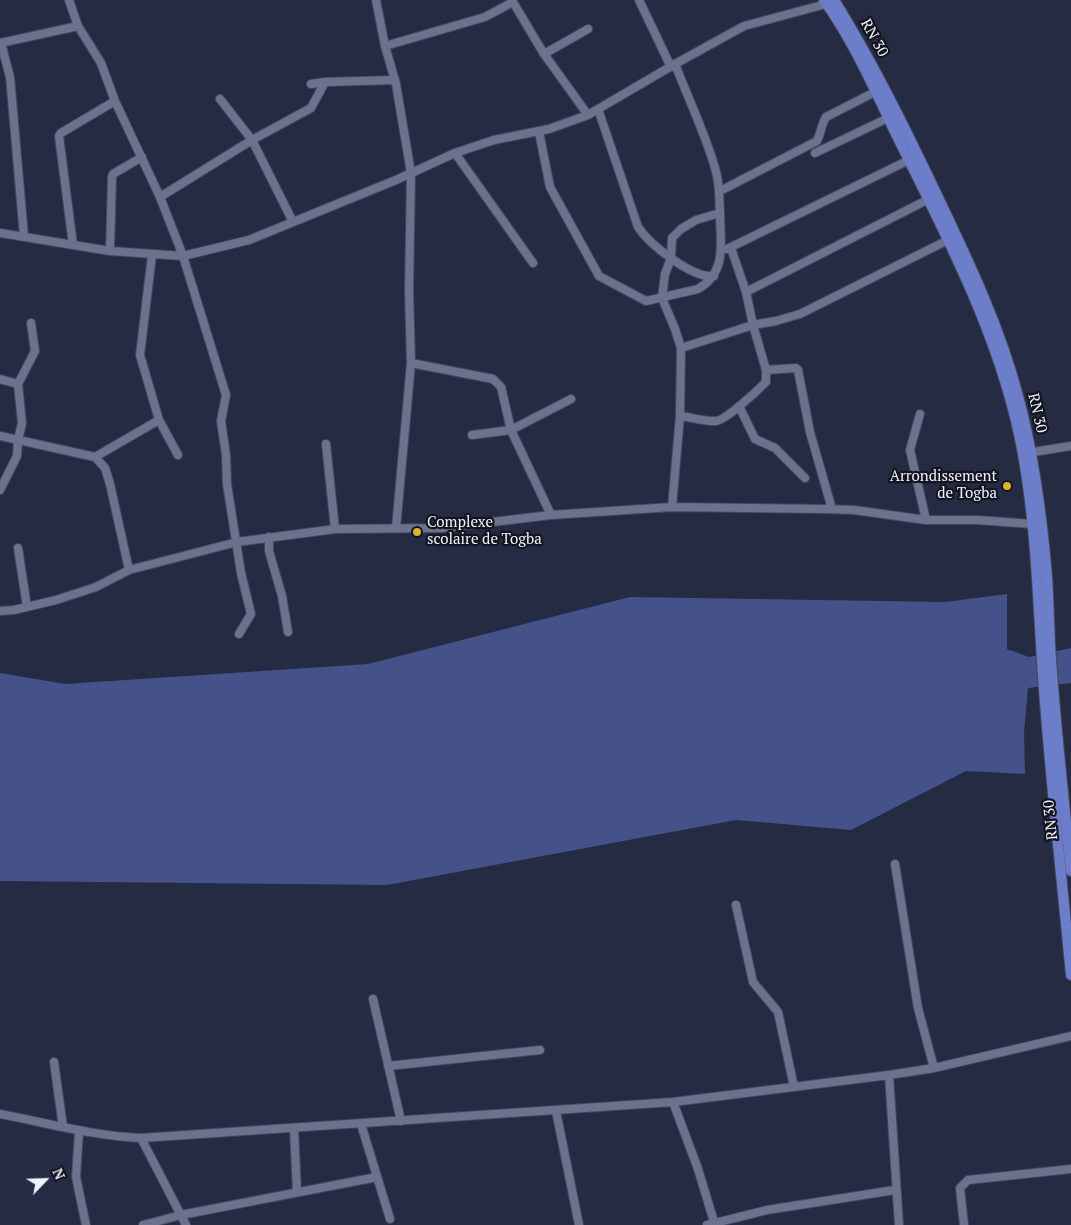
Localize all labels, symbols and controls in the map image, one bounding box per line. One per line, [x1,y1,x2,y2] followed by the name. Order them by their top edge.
[856,16,892,60] street label: RN 30
[1024,391,1050,435] street label: RN 30
[890,468,997,503] place label: Arrondissement de Togba
[1001,480,1013,492] marker: Arrondissement de Togba
[427,514,542,549] place label: Complexe scolaire de Togba
[411,526,423,538] marker: Complexe scolaire de Togba
[1040,799,1062,841] street label: RN 30
[20,1155,70,1205] north arrow
[48,1165,70,1182] text: N

